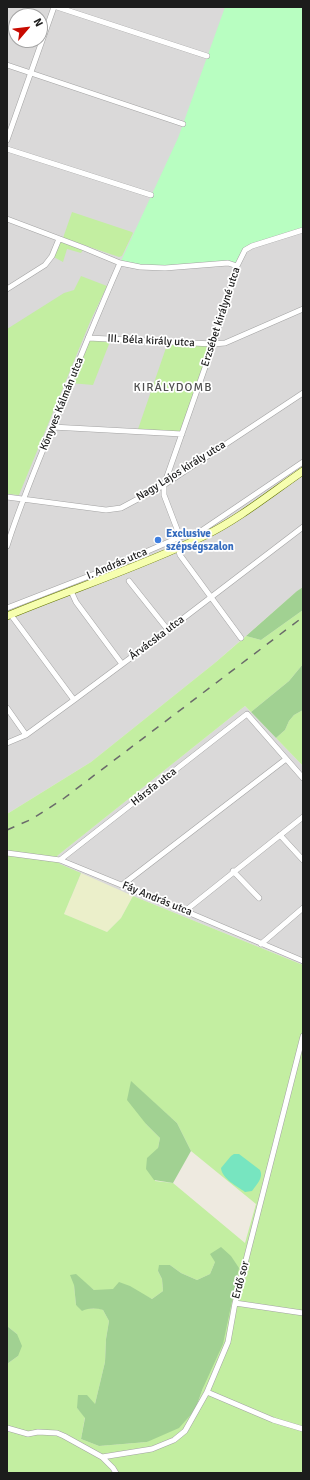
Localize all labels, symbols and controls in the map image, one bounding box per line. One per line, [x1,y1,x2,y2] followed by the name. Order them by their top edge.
[8,8,48,48] north arrow
[31,16,46,29] text: N
[199,266,243,368] street label: Erzsébet királyné utca
[107,332,195,350] street label: III. Béla király utca
[37,355,87,453] street label: Könyves Kálmán utca
[134,381,212,395] district label: KIRÁLYDOMB
[134,438,228,504] street label: Nagy Lajos király utca
[166,527,234,553] place label: Exclusive szépségszalon
[153,535,163,545] marker: Exclusive szépségszalon
[85,545,149,583] street label: I. András utca
[127,613,187,663] street label: Árvácska utca
[129,765,179,809] street label: Hársfa utca
[120,879,194,919] street label: Fáy András utca
[230,1260,252,1300] street label: Erdő sor

